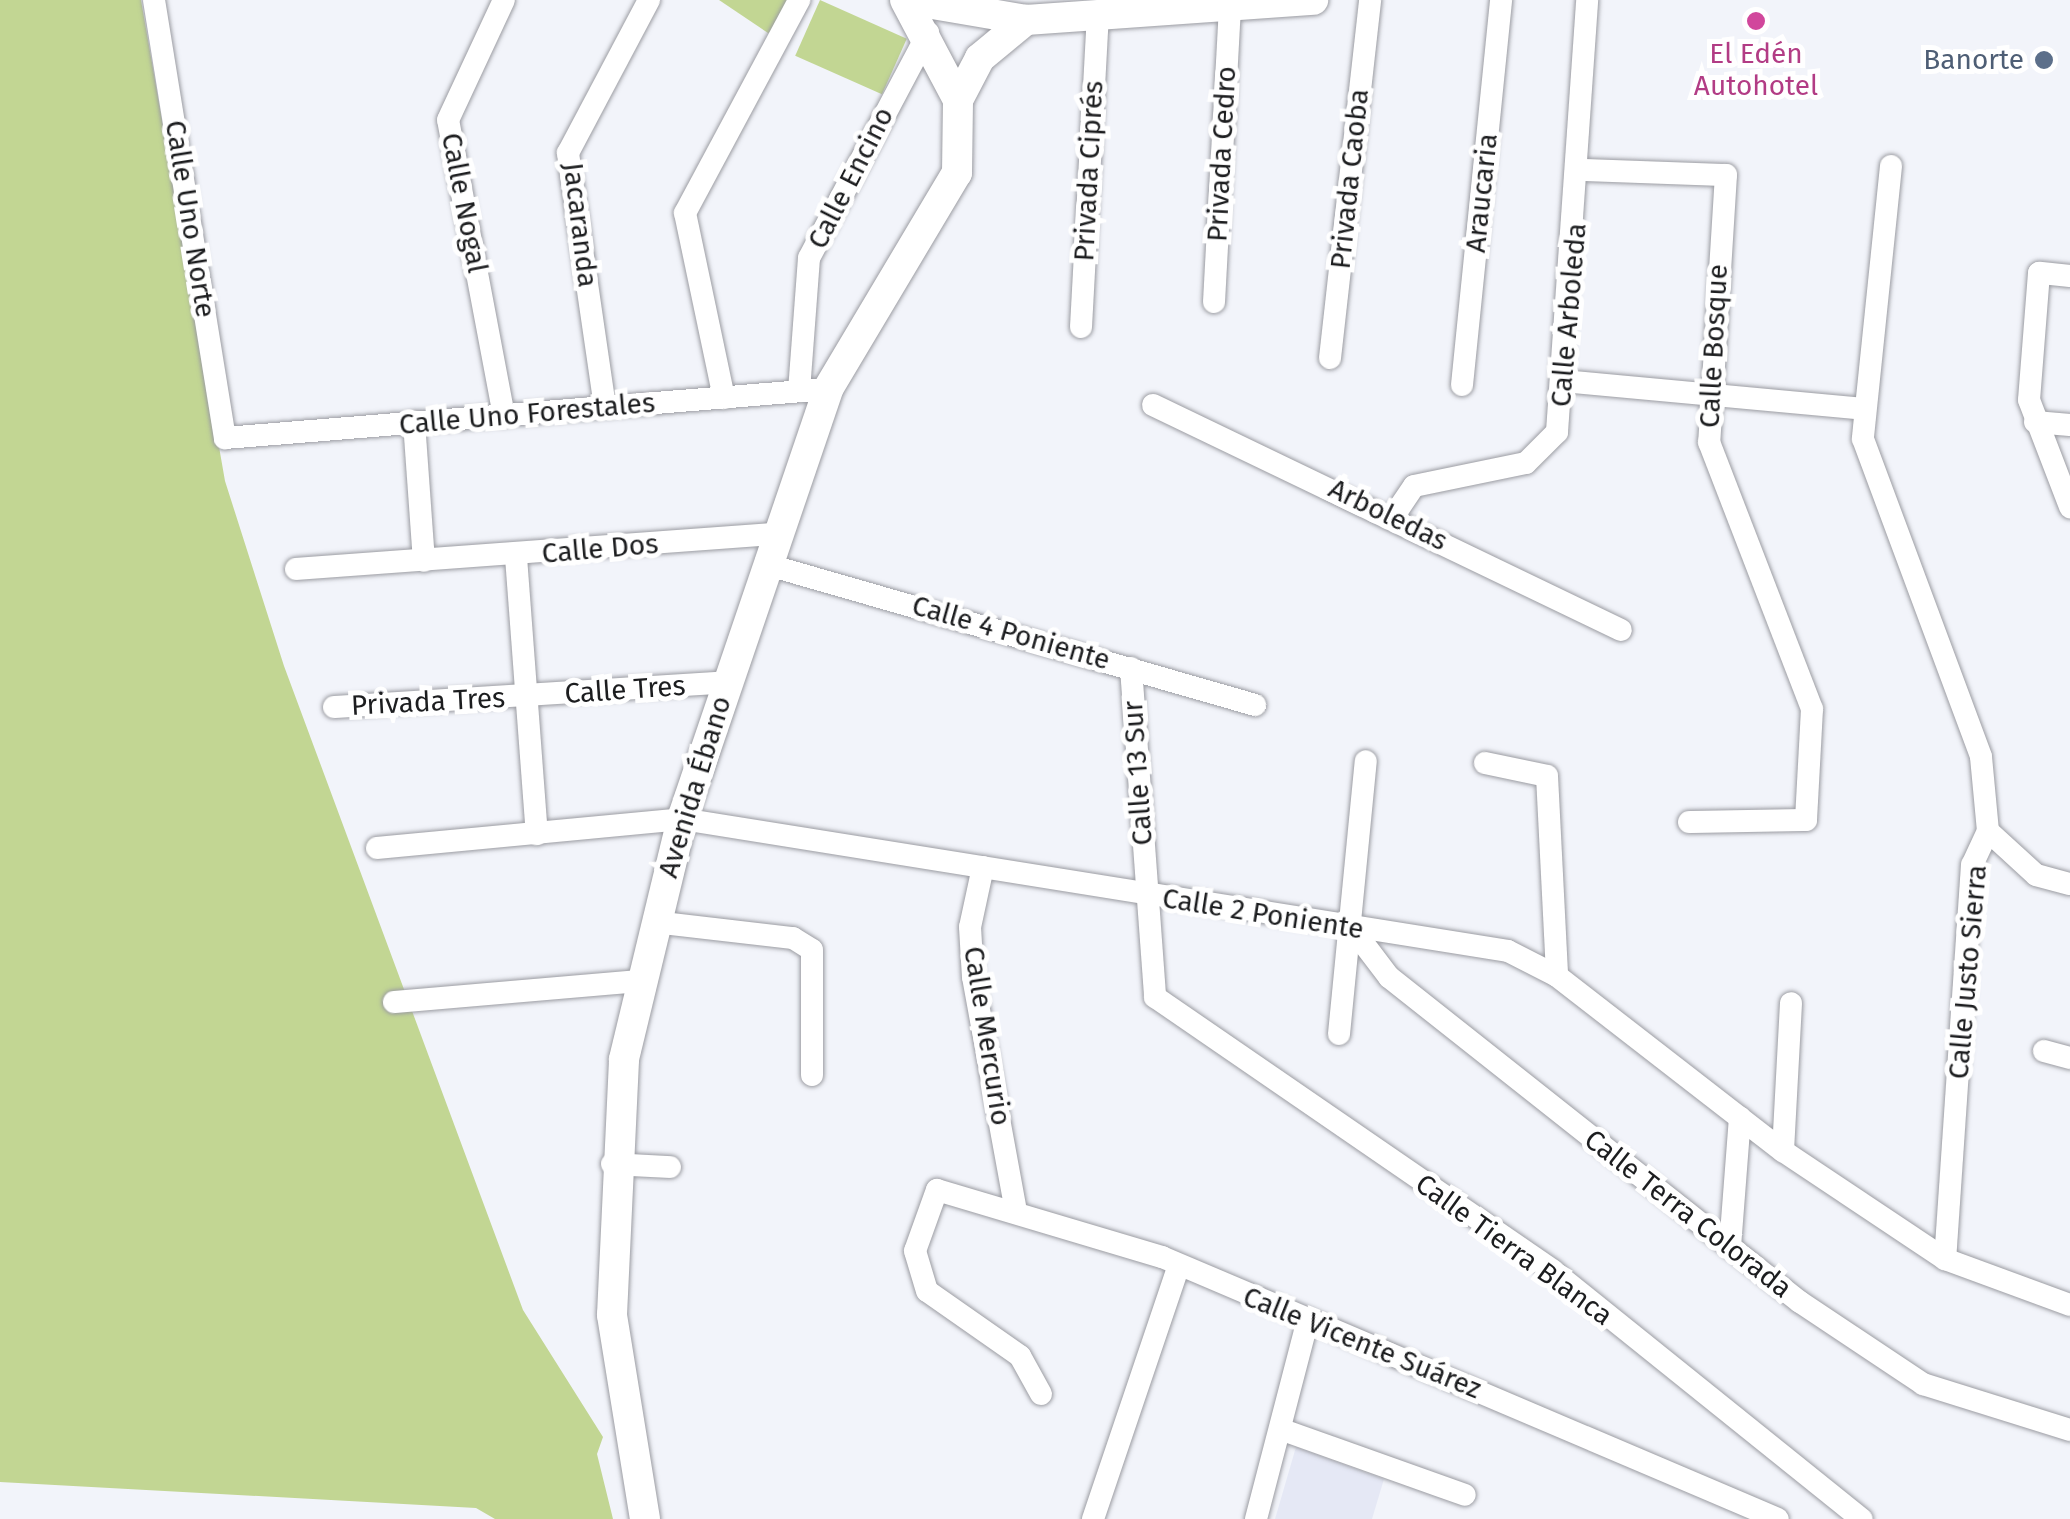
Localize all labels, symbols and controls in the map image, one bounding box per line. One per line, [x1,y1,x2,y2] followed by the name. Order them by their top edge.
[1745,10,1767,32] marker: El Edén Autohotel
[1694,37,1818,103] place label: El Edén Autohotel
[1923,43,2024,77] place label: Banorte
[2033,49,2055,71] marker: Banorte
[1201,65,1243,243] street label: Privada Cedro
[1067,80,1111,262] street label: Privada Ciprés
[1324,87,1376,271] street label: Privada Caoba
[801,102,901,254] street label: Calle Encino
[158,118,222,320] street label: Calle Uno Norte
[434,130,494,276] street label: Calle Nogal
[1459,132,1505,254] street label: Araucaria
[556,161,604,289] street label: Jacaranda
[1544,222,1594,408] street label: Calle Arboleda
[1693,263,1735,429] street label: Calle Bosque
[398,386,656,442] street label: Calle Uno Forestales
[1323,472,1453,558] street label: Arboledas
[540,527,660,571] street label: Calle Dos
[908,589,1114,677] street label: Calle 4 Poniente
[563,669,687,711] street label: Calle Tres
[350,681,506,723] street label: Privada Tres
[651,692,739,882] street label: Avenida Ébano
[1116,699,1160,847] street label: Calle 13 Sur
[1942,863,1994,1081] street label: Calle Justo Sierra
[1160,882,1366,946] street label: Calle 2 Poniente
[956,944,1018,1128] street label: Calle Mercurio
[1578,1123,1798,1305] street label: Calle Terra Colorada
[1409,1167,1619,1333] street label: Calle Tierra Blanca
[1238,1280,1486,1406] street label: Calle Vicente Suárez

